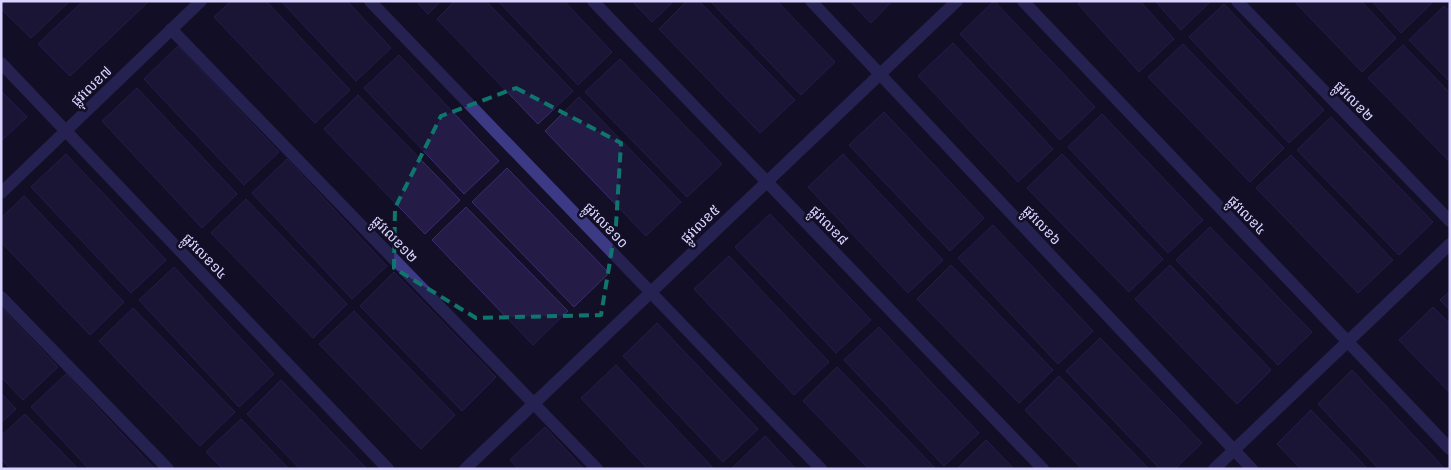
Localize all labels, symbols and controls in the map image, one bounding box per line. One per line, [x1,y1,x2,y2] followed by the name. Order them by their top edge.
[67,63,118,112] street label: ផ្លុវលេខ៧
[1328,77,1377,127] street label: ផ្លូវលេខ២
[1222,192,1270,241] street label: ផ្លូវលេខ៤
[577,199,632,254] street label: ផ្លូវលេខ១០
[677,201,726,249] street label: ផ្លូវលេខ៥
[804,202,852,251] street label: ផ្លូវលេខ៨
[1017,202,1064,251] street label: ផ្លូវលេខ៦
[366,212,421,269] street label: ផ្លូវលេខ១២
[176,230,231,285] street label: ផ្លូវលេខ១៤

